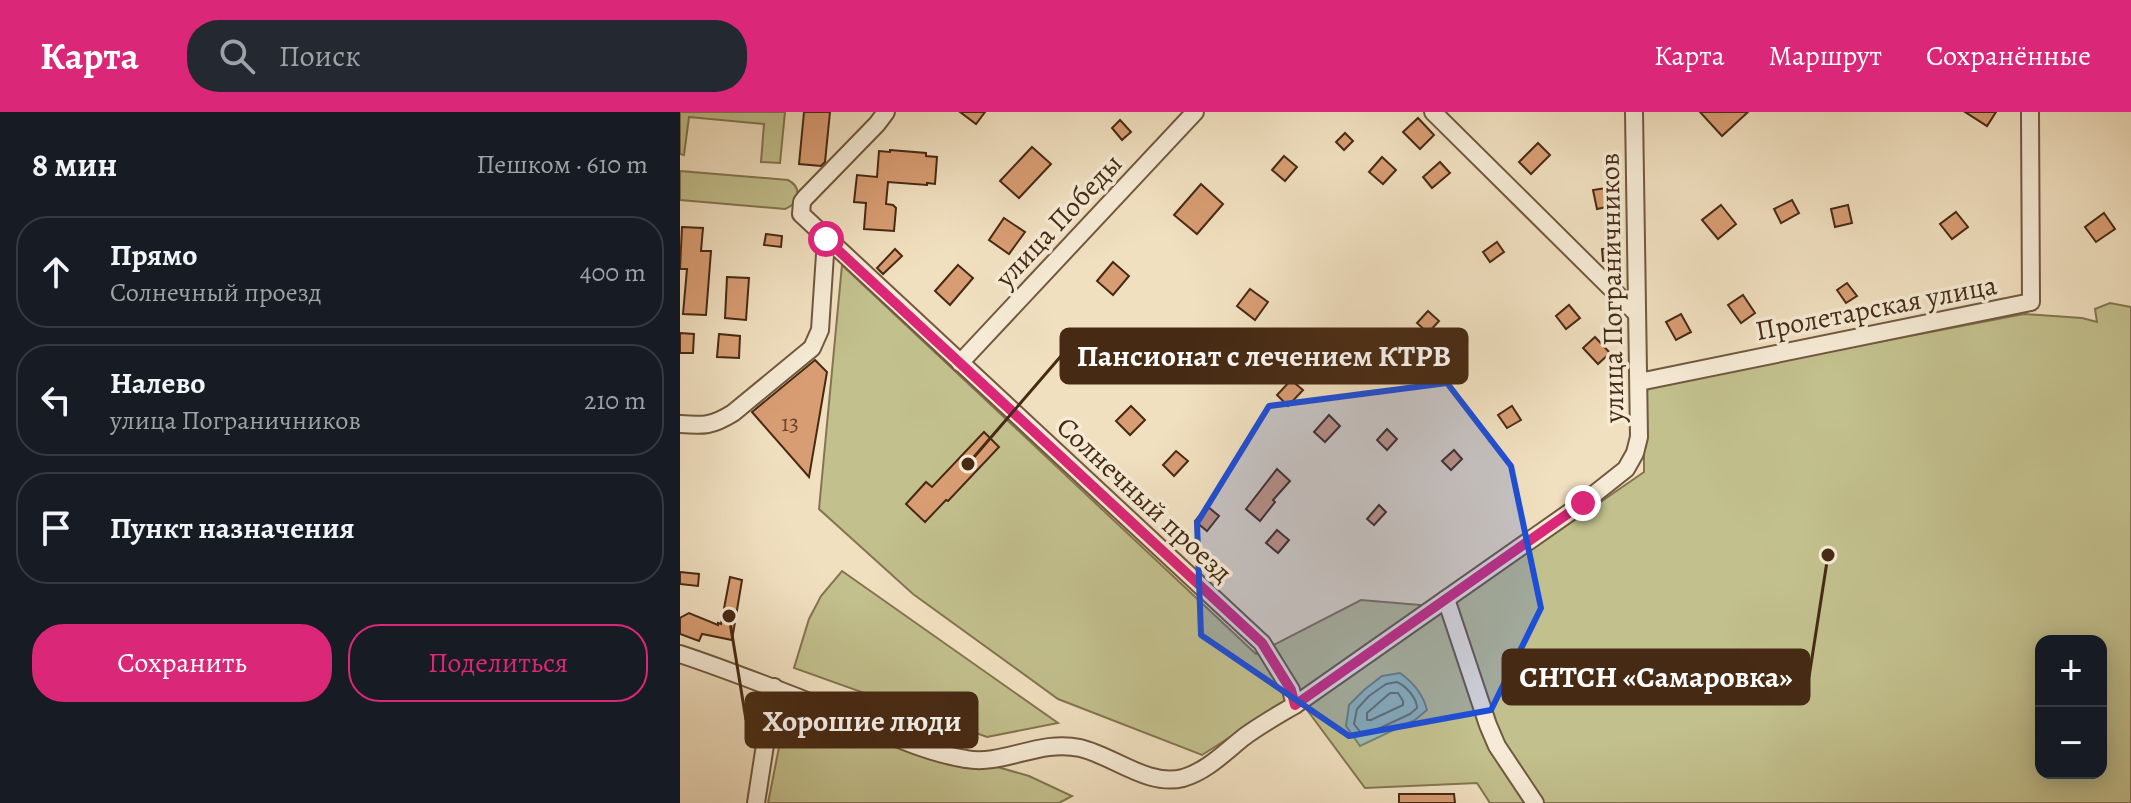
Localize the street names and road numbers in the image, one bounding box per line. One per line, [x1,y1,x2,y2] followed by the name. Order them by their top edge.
[986,145,1131,297] street label: улица Победы
[1591,153,1633,424] street label: улица Пограничников
[1752,266,2000,350] street label: Пролетарская улица
[1048,408,1241,591] street label: Солнечный проезд

